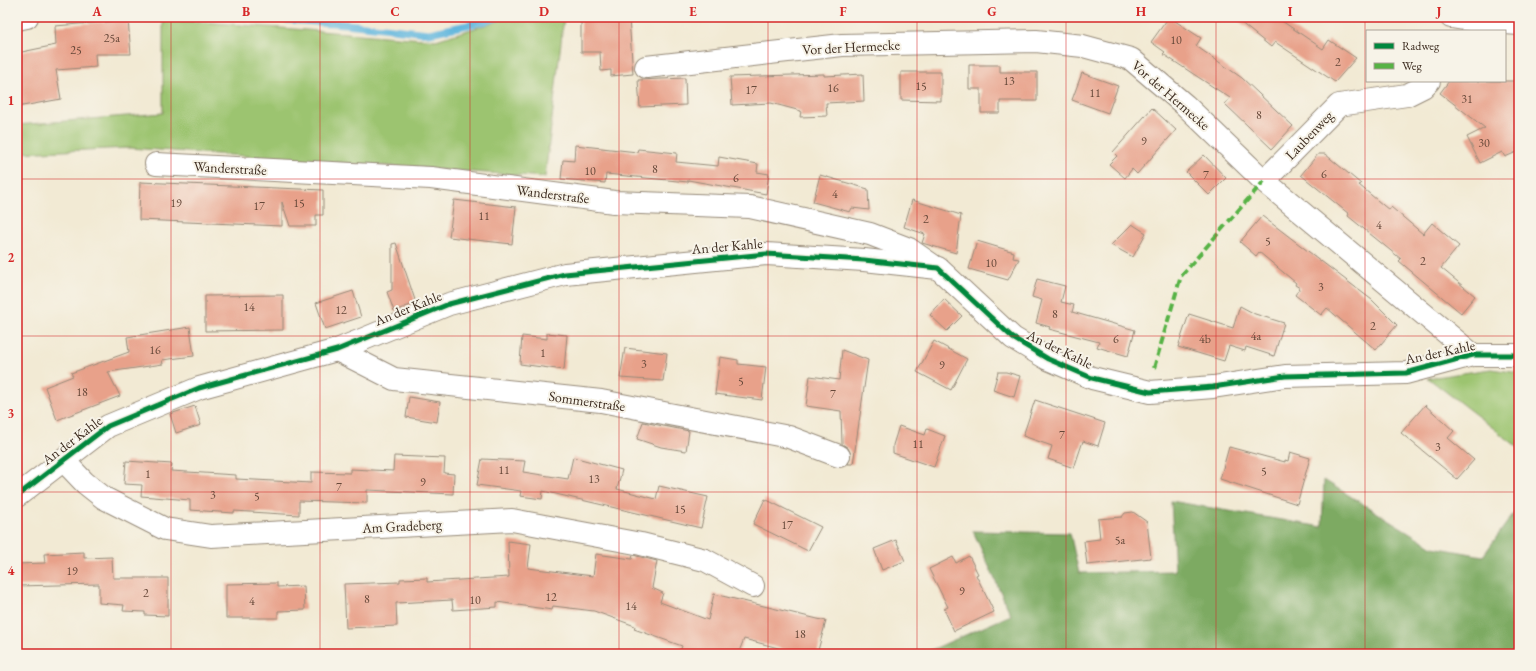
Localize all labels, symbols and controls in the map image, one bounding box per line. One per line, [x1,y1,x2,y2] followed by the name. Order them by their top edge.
[91,3,102,20] text: A
[242,3,250,20] text: B
[390,3,400,20] text: C
[539,3,549,20] text: D
[689,3,697,20] text: E
[839,3,847,20] text: F
[987,3,997,20] text: G
[1136,3,1147,20] text: H
[1288,3,1293,20] text: I
[1435,3,1442,20] text: J
[104,30,120,46] house number: 25a
[1366,30,1506,82] legend
[1170,32,1182,48] house number: 10
[802,35,901,59] street label: Vor der Hermecke
[1402,38,1440,54] text: Radweg
[70,42,82,58] house number: 25
[1335,54,1341,70] house number: 2
[1128,56,1214,134] street label: Vor der Hermecke
[1402,58,1422,74] text: Weg
[1003,73,1015,89] house number: 13
[915,78,927,94] house number: 15
[827,80,839,96] house number: 16
[745,82,757,98] house number: 17
[1089,85,1101,101] house number: 11
[1461,91,1473,107] house number: 31
[8,92,15,109] text: 1
[1281,106,1338,163] street label: Laubenweg
[1256,107,1262,123] house number: 8
[1141,133,1147,149] house number: 9
[1478,135,1490,151] house number: 30
[193,157,268,179] street label: Wanderstraße
[652,161,658,177] house number: 8
[584,163,596,179] house number: 10
[1321,166,1327,182] house number: 6
[1203,167,1209,183] house number: 7
[733,170,739,186] house number: 6
[516,181,591,207] street label: Wanderstraße
[832,186,838,202] house number: 4
[170,195,182,211] house number: 19
[293,195,305,211] house number: 15
[253,198,265,214] house number: 17
[478,208,490,224] house number: 11
[923,211,929,227] house number: 2
[1376,217,1382,233] house number: 4
[1265,233,1271,249] house number: 5
[690,234,764,258] street label: An der Kahle
[8,249,15,266] text: 2
[1420,253,1426,269] house number: 2
[985,255,997,271] house number: 10
[1318,279,1324,295] house number: 3
[371,286,445,330] street label: An der Kahle
[243,299,255,315] house number: 14
[335,302,347,318] house number: 12
[1052,306,1058,322] house number: 8
[1370,318,1376,334] house number: 2
[1023,325,1096,373] street label: An der Kahle
[1251,328,1261,344] house number: 4a
[1113,331,1119,347] house number: 6
[1199,331,1211,347] house number: 4b
[1402,336,1477,368] street label: An der Kahle
[149,342,161,358] house number: 16
[540,345,546,361] house number: 1
[641,356,647,372] house number: 3
[939,357,945,373] house number: 9
[738,373,744,389] house number: 5
[76,384,88,400] house number: 18
[830,386,836,402] house number: 7
[548,387,627,415] street label: Sommerstraße
[8,405,15,422] text: 3
[37,411,106,469] street label: An der Kahle
[1059,427,1065,443] house number: 7
[912,436,924,452] house number: 11
[1435,439,1441,455] house number: 3
[498,462,510,478] house number: 11
[1261,463,1267,479] house number: 5
[145,466,151,482] house number: 1
[588,471,600,487] house number: 13
[420,474,426,490] house number: 9
[336,479,342,495] house number: 7
[210,487,216,503] house number: 3
[254,488,260,504] house number: 5
[674,501,686,517] house number: 15
[361,515,443,537] street label: Am Gradeberg
[781,517,793,533] house number: 17
[1115,532,1125,548] house number: 5a
[8,562,15,579] text: 4
[66,563,78,579] house number: 19
[959,583,965,599] house number: 9
[143,585,149,601] house number: 2
[545,589,557,605] house number: 12
[364,591,370,607] house number: 8
[469,592,481,608] house number: 10
[249,593,255,609] house number: 4
[625,598,637,614] house number: 14
[794,626,806,642] house number: 18

